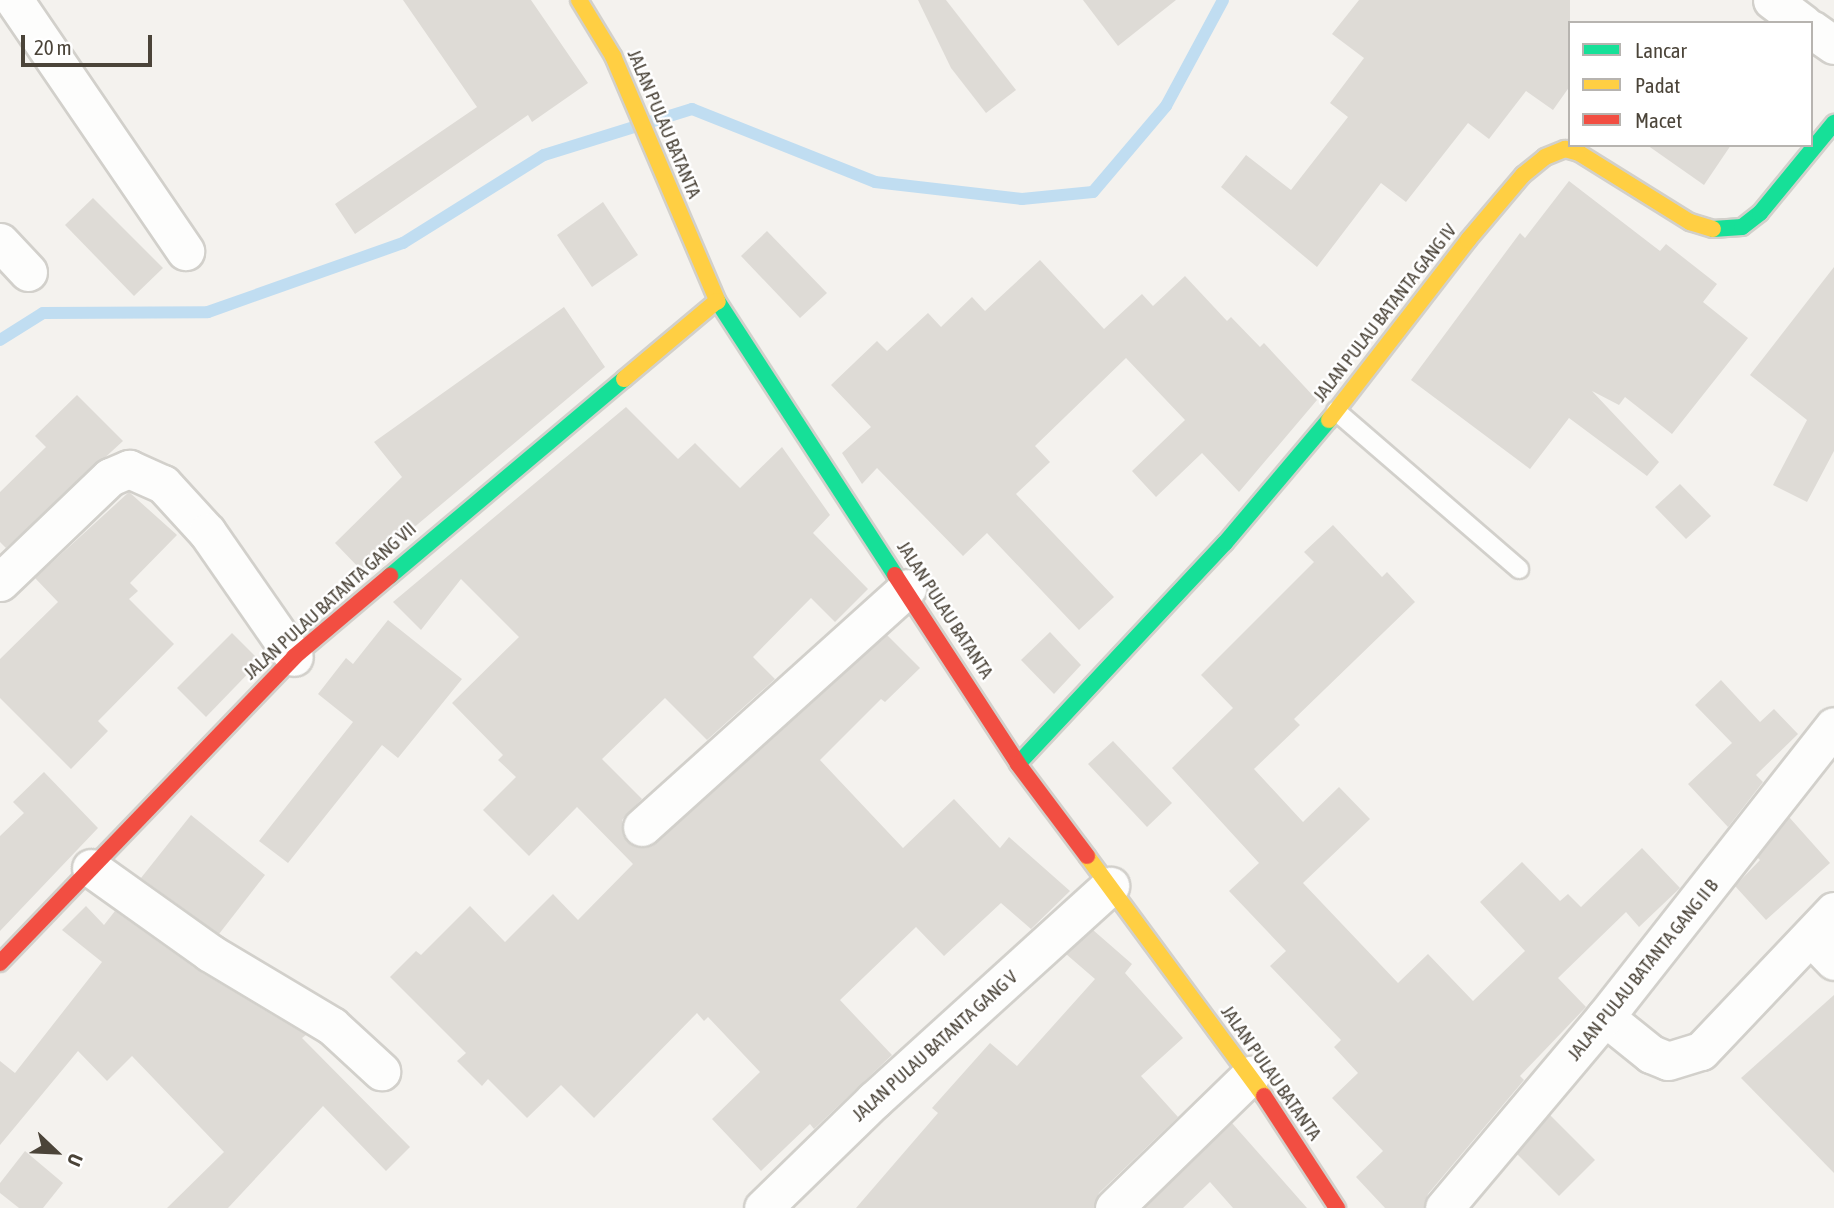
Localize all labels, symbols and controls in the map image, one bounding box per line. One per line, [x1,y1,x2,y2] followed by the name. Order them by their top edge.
[24,21,156,65] scale bar
[1568,21,1813,147] legend
[34,35,72,59] text: 20 m
[1635,38,1687,62] text: Lancar
[622,46,706,202] street label: JALAN PULAU BATANTA
[1635,73,1680,97] text: Padat
[1635,108,1682,132] text: Macet
[1308,220,1462,406] street label: JALAN PULAU BATANTA GANG IV
[239,517,421,685] street label: JALAN PULAU BATANTA GANG VII
[892,537,998,683] street label: JALAN PULAU BATANTA
[1563,875,1723,1065] street label: JALAN PULAU BATANTA GANG II B
[848,966,1022,1126] street label: JALAN PULAU BATANTA GANG V
[1216,1001,1326,1145] street label: JALAN PULAU BATANTA
[21,1117,91,1187] north arrow
[63,1151,88,1170] text: U

